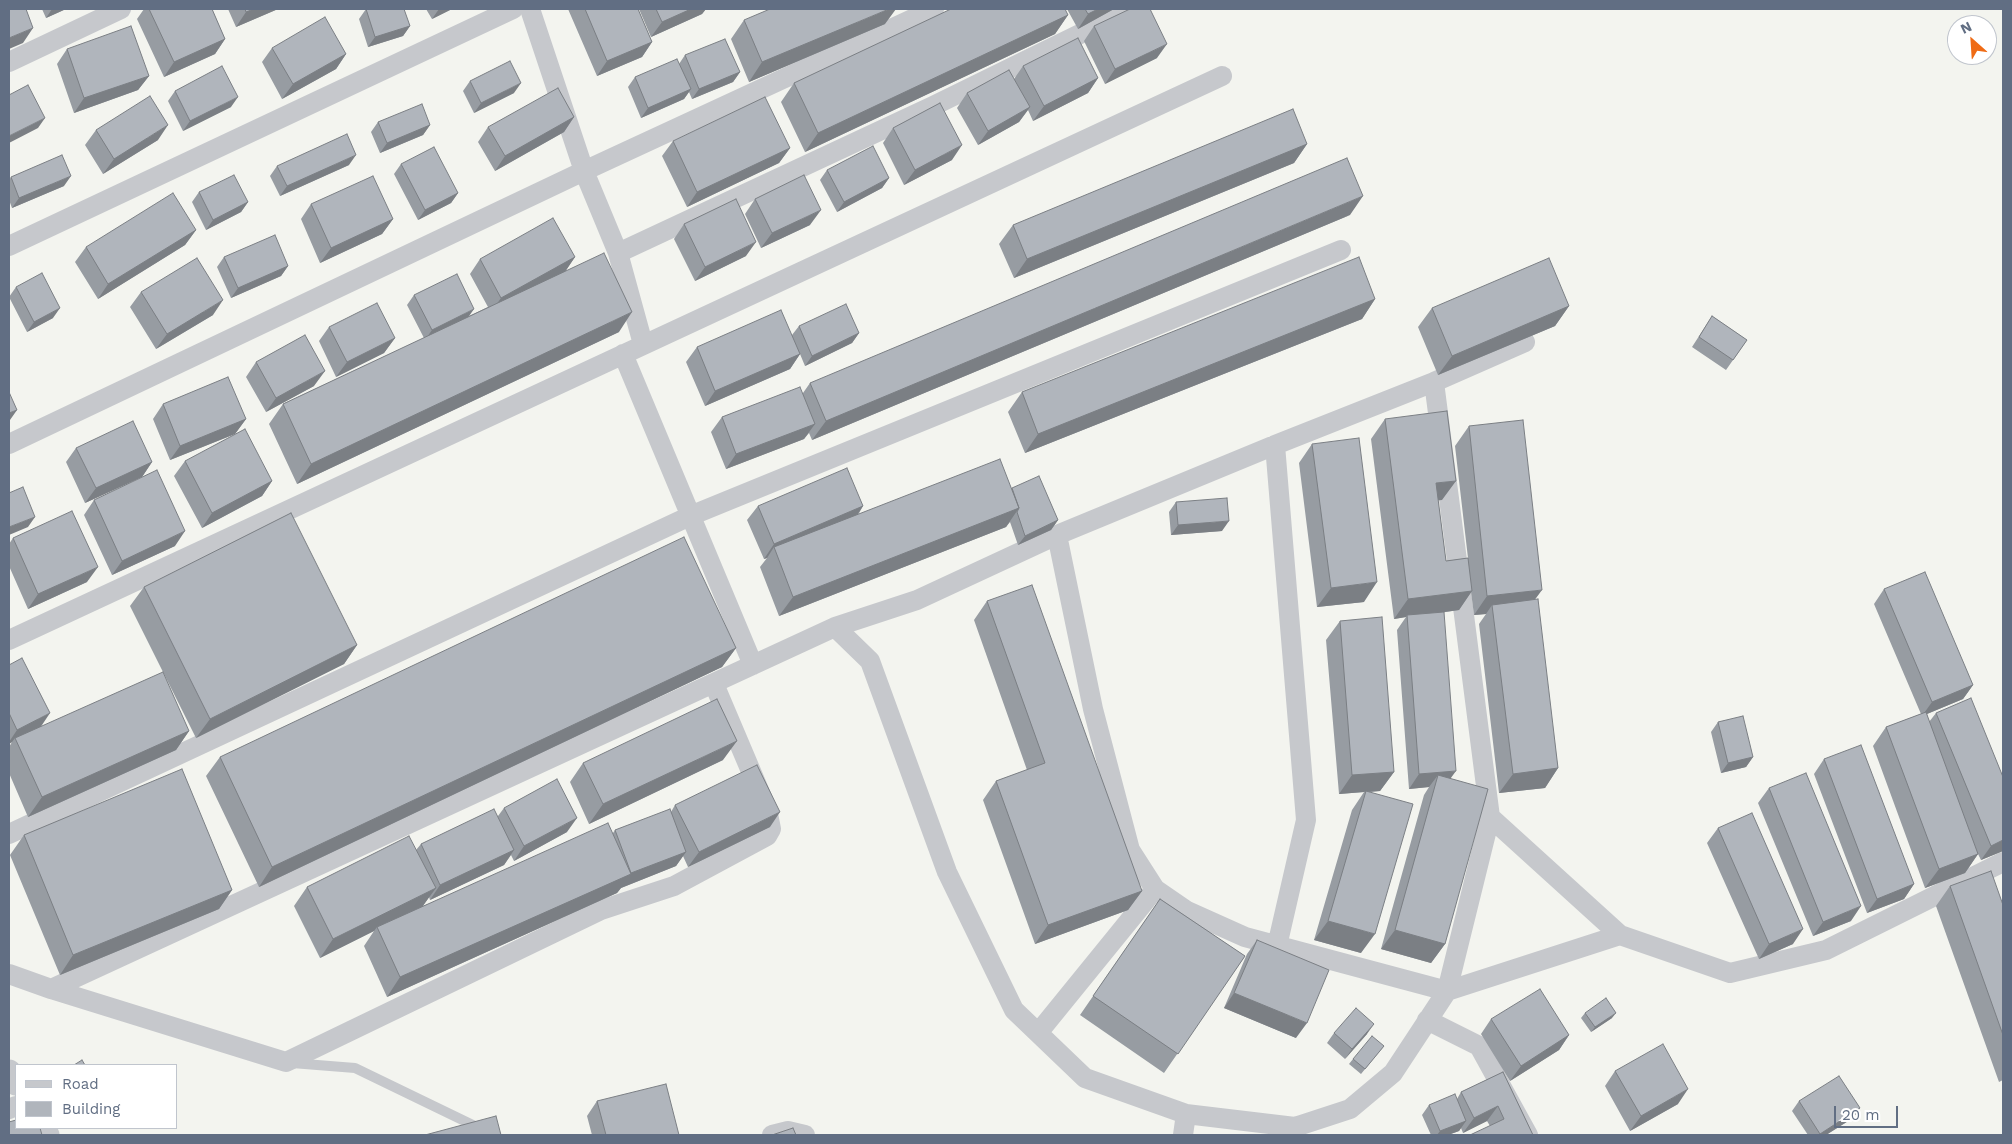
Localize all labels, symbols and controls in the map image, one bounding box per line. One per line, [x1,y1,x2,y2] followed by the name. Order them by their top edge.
[1947,15,1997,65] north arrow
[1958,18,1974,37] text: N
[15,1064,178,1129] legend
[62,1075,99,1093] text: Road
[1837,1096,1901,1128] scale bar
[62,1100,120,1118] text: Building
[1842,1106,1880,1124] text: 20 m

